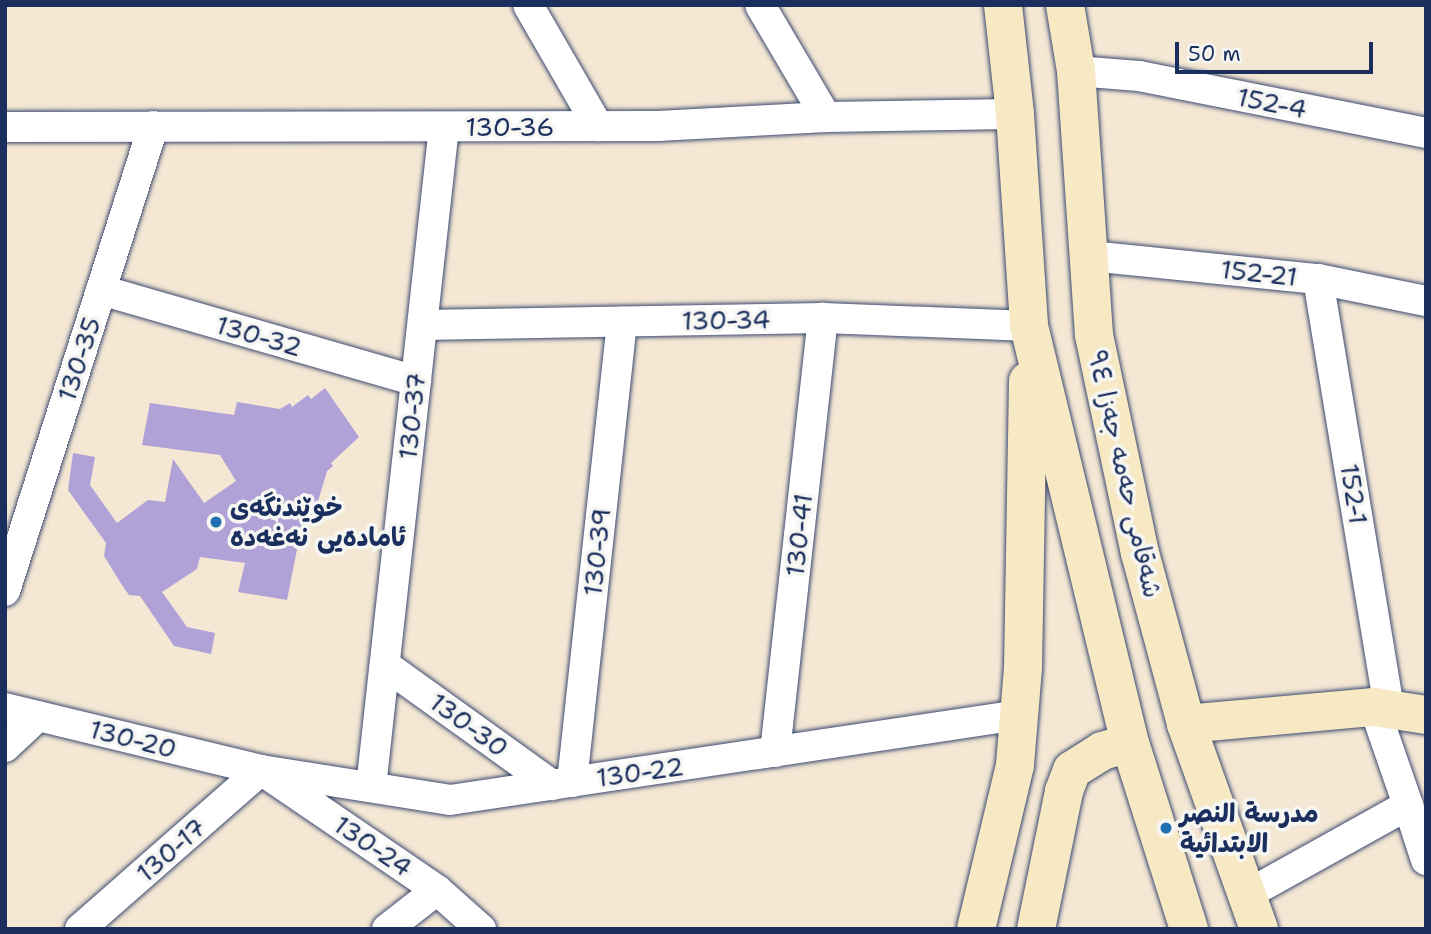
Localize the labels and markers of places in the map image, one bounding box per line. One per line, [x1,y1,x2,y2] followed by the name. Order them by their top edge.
[230,491,406,552] place label: خوێندنگەی ئامادەیی نەغەدە
[208,514,224,530] marker: خوێندنگەی ئامادەیی نەغەدە
[1180,797,1319,858] place label: مدرسة النصر الابتدائية
[1158,820,1174,836] marker: مدرسة النصر الابتدائية

